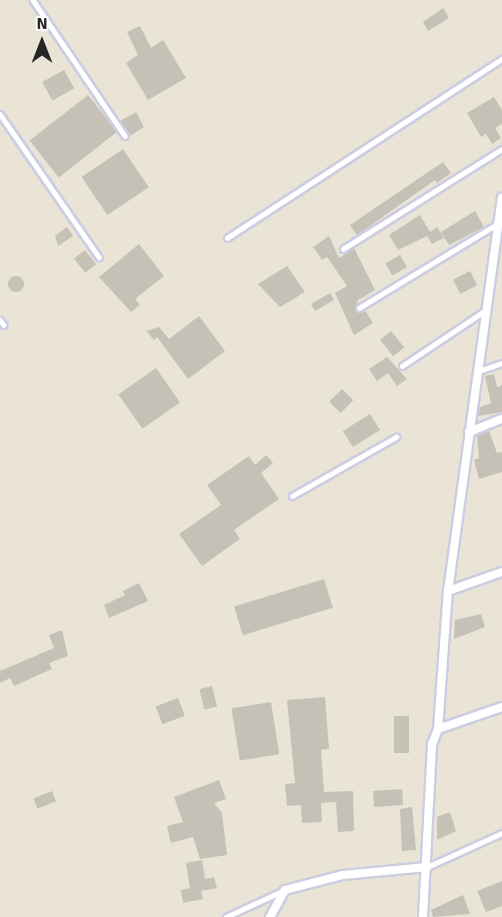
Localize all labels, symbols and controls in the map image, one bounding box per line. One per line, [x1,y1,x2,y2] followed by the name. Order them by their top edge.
[12,12,72,72] north arrow
[36,14,48,34] text: N

